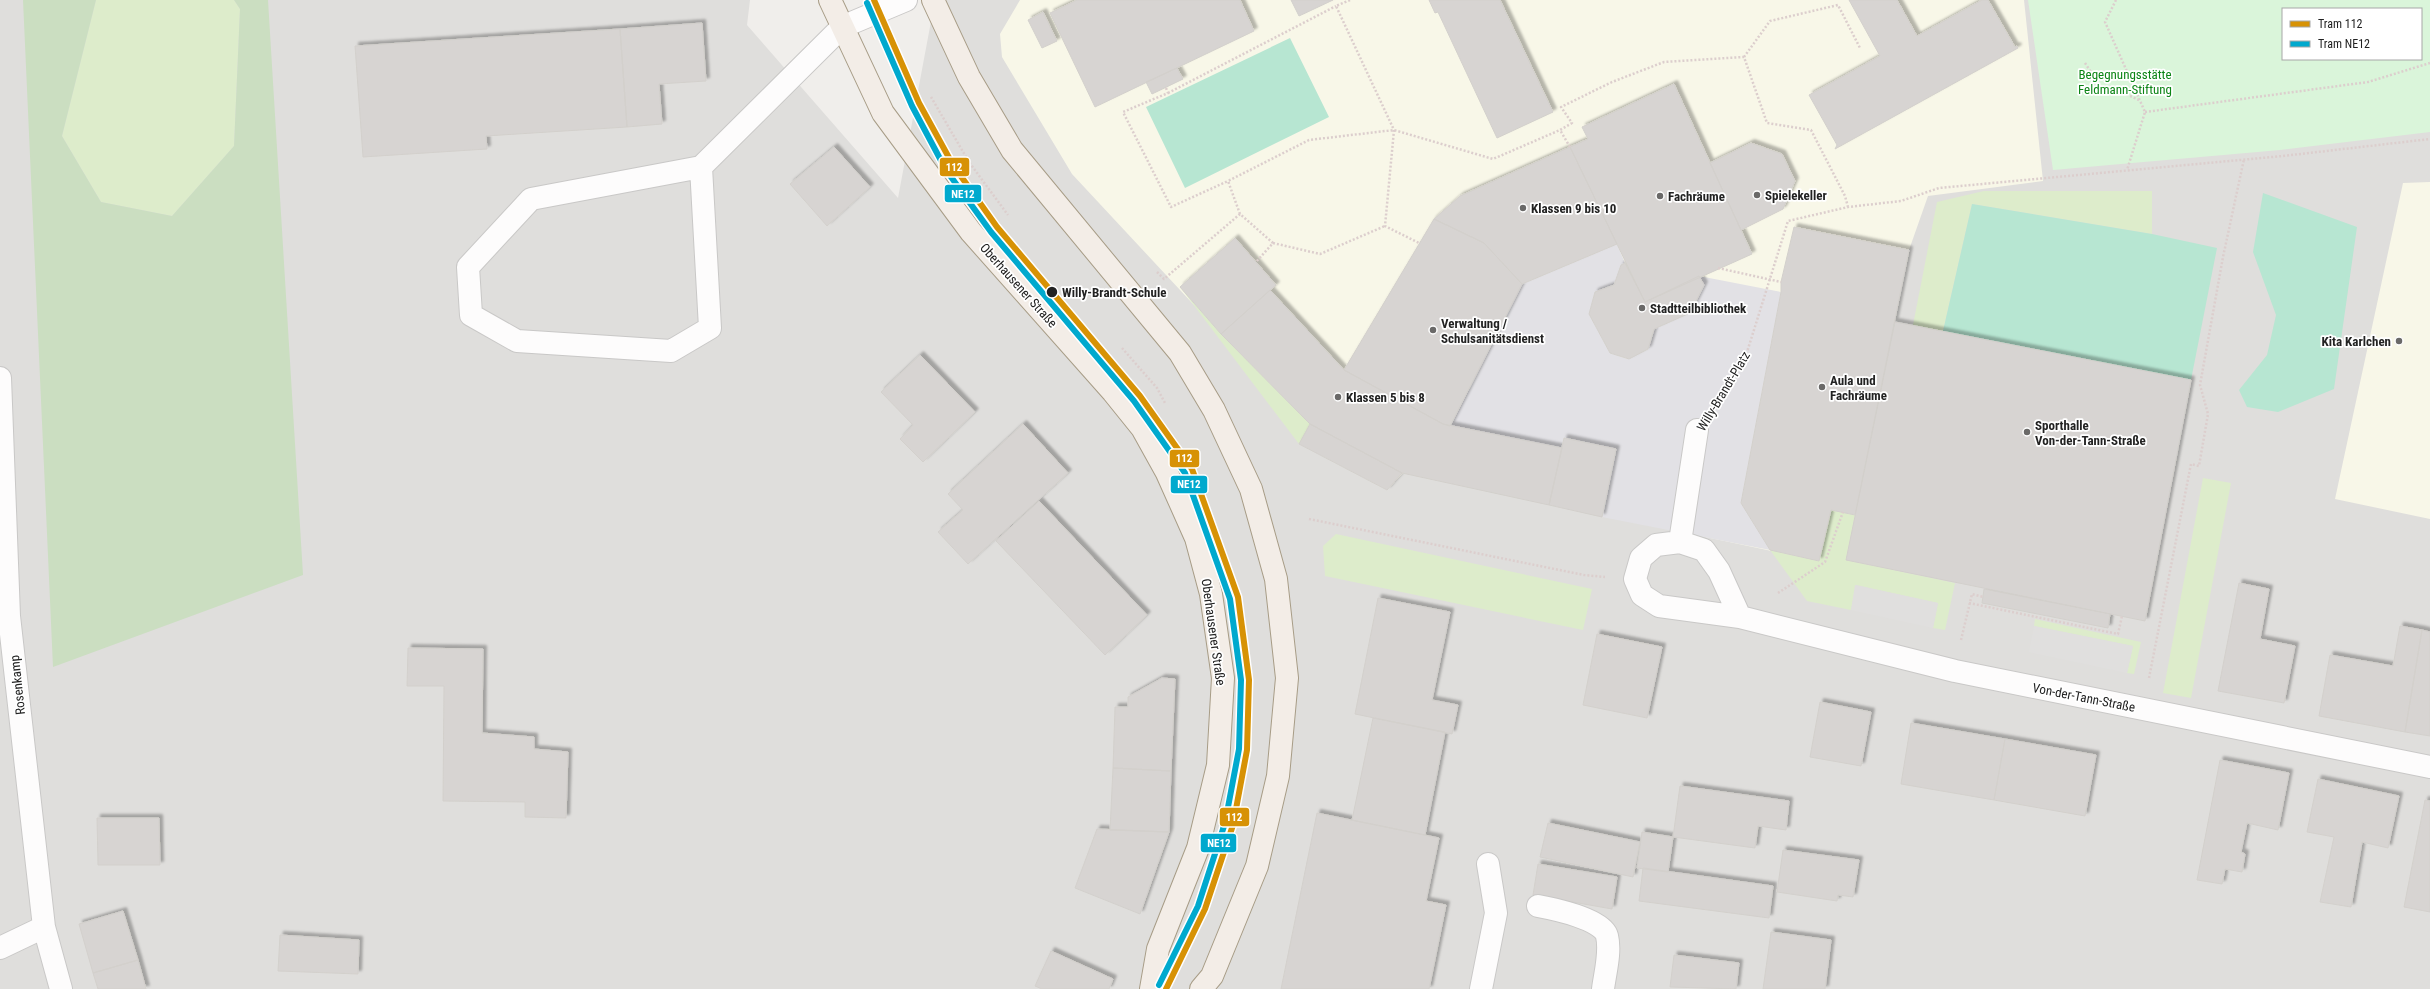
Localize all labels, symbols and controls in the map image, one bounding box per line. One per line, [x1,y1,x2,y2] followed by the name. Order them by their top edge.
[2282,8,2422,60] legend
[2318,17,2363,31] text: Tram 112
[2318,37,2370,51] text: Tram NE12
[2078,67,2172,97] park label: Begegnungsstätte Feldmann-Stiftung
[939,157,970,177] line badge: 112
[946,161,963,174] text: 112
[944,184,982,203] line badge: NE12
[951,188,975,201] text: NE12
[1765,188,1828,203] place label: Spielekeller
[1668,189,1725,204] place label: Fachräume
[1752,190,1762,200] marker: Spielekeller
[1655,191,1665,201] marker: Fachräume
[1531,201,1616,216] place label: Klassen 9 bis 10
[1518,203,1528,213] marker: Klassen 9 bis 10
[977,240,1060,330] street label: Oberhausener Straße
[1045,285,1059,299] marker: Willy-Brandt-Schule
[1062,285,1166,300] place label: Willy-Brandt-Schule
[1650,301,1747,316] place label: Stadtteilbibliothek
[1637,303,1647,313] marker: Stadtteilbibliothek
[1441,316,1544,346] place label: Verwaltung / Schulsanitätsdienst
[1428,325,1438,335] marker: Verwaltung / Schulsanitätsdienst
[2322,334,2391,349] place label: Kita Karlchen
[2394,336,2404,346] marker: Kita Karlchen
[1694,348,1753,434] street label: Willy-Brandt-Platz
[1830,373,1887,403] place label: Aula und Fachräume
[1817,382,1827,392] marker: Aula und Fachräume
[1346,390,1425,405] place label: Klassen 5 bis 8
[1333,392,1343,402] marker: Klassen 5 bis 8
[2035,418,2146,448] place label: Sporthalle Von-der-Tann-Straße
[2022,427,2032,437] marker: Sporthalle Von-der-Tann-Straße
[1169,449,1200,468] line badge: 112
[1176,452,1193,465] text: 112
[1170,475,1208,494] line badge: NE12
[1177,478,1201,491] text: NE12
[1199,578,1228,687] street label: Oberhausener Straße
[7,654,28,716] street label: Rosenkamp
[2031,680,2137,715] street label: Von-der-Tann-Straße
[1219,807,1250,827] line badge: 112
[1226,811,1243,824] text: 112
[1200,833,1237,853] line badge: NE12
[1207,837,1231,850] text: NE12

